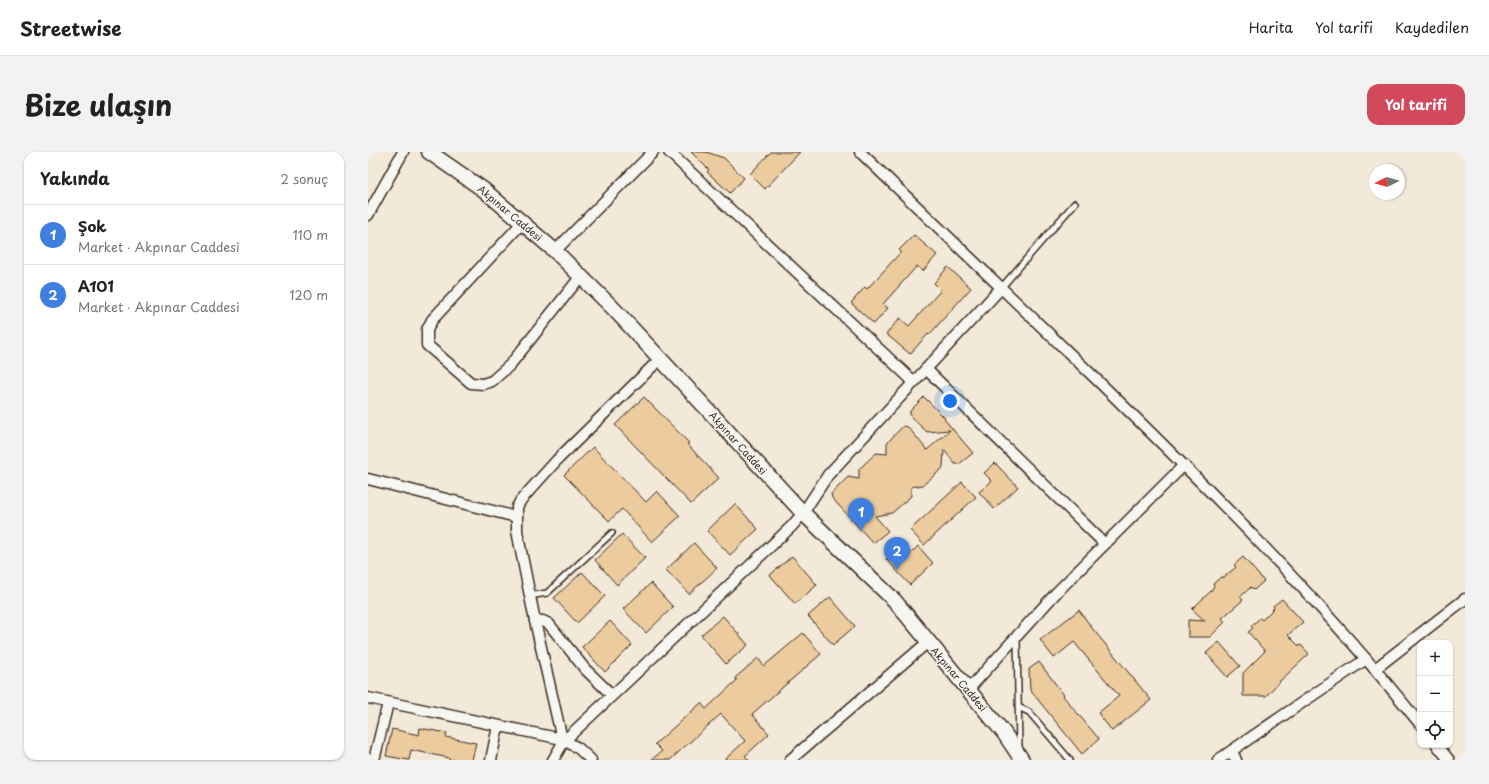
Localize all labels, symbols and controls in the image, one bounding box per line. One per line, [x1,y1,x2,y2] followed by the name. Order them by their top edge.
[20,14,122,42] text: Streetwise
[1249,17,1293,38] text: Harita
[1315,17,1373,38] text: Yol tarifi
[1395,17,1469,38] text: Kaydedilen
[24,83,172,126] text: Bize ulaşın
[1367,84,1465,125] button: Yol tarifi
[1369,164,1405,200] north arrow
[40,165,110,191] text: Yakında
[280,169,328,188] text: 2 sonuç
[475,181,546,244] street label: Akpınar Caddesi
[78,214,107,237] text: Şok
[50,225,56,244] text: 1
[293,225,328,244] text: 110 m
[78,237,240,256] text: Market · Akpınar Caddesi
[78,274,114,297] text: A101
[48,285,58,304] text: 2
[289,285,328,304] text: 120 m
[78,297,240,316] text: Market · Akpınar Caddesi
[940,391,960,411] your location
[706,408,771,478] street label: Akpınar Caddesi
[848,498,874,531] pin: 1
[884,537,910,570] pin: 2
[1417,640,1453,748] map controls
[1417,640,1453,676] button: +
[928,643,991,714] street label: Akpınar Caddesi
[1417,676,1453,712] button: −
[1417,712,1453,748] button: locate

